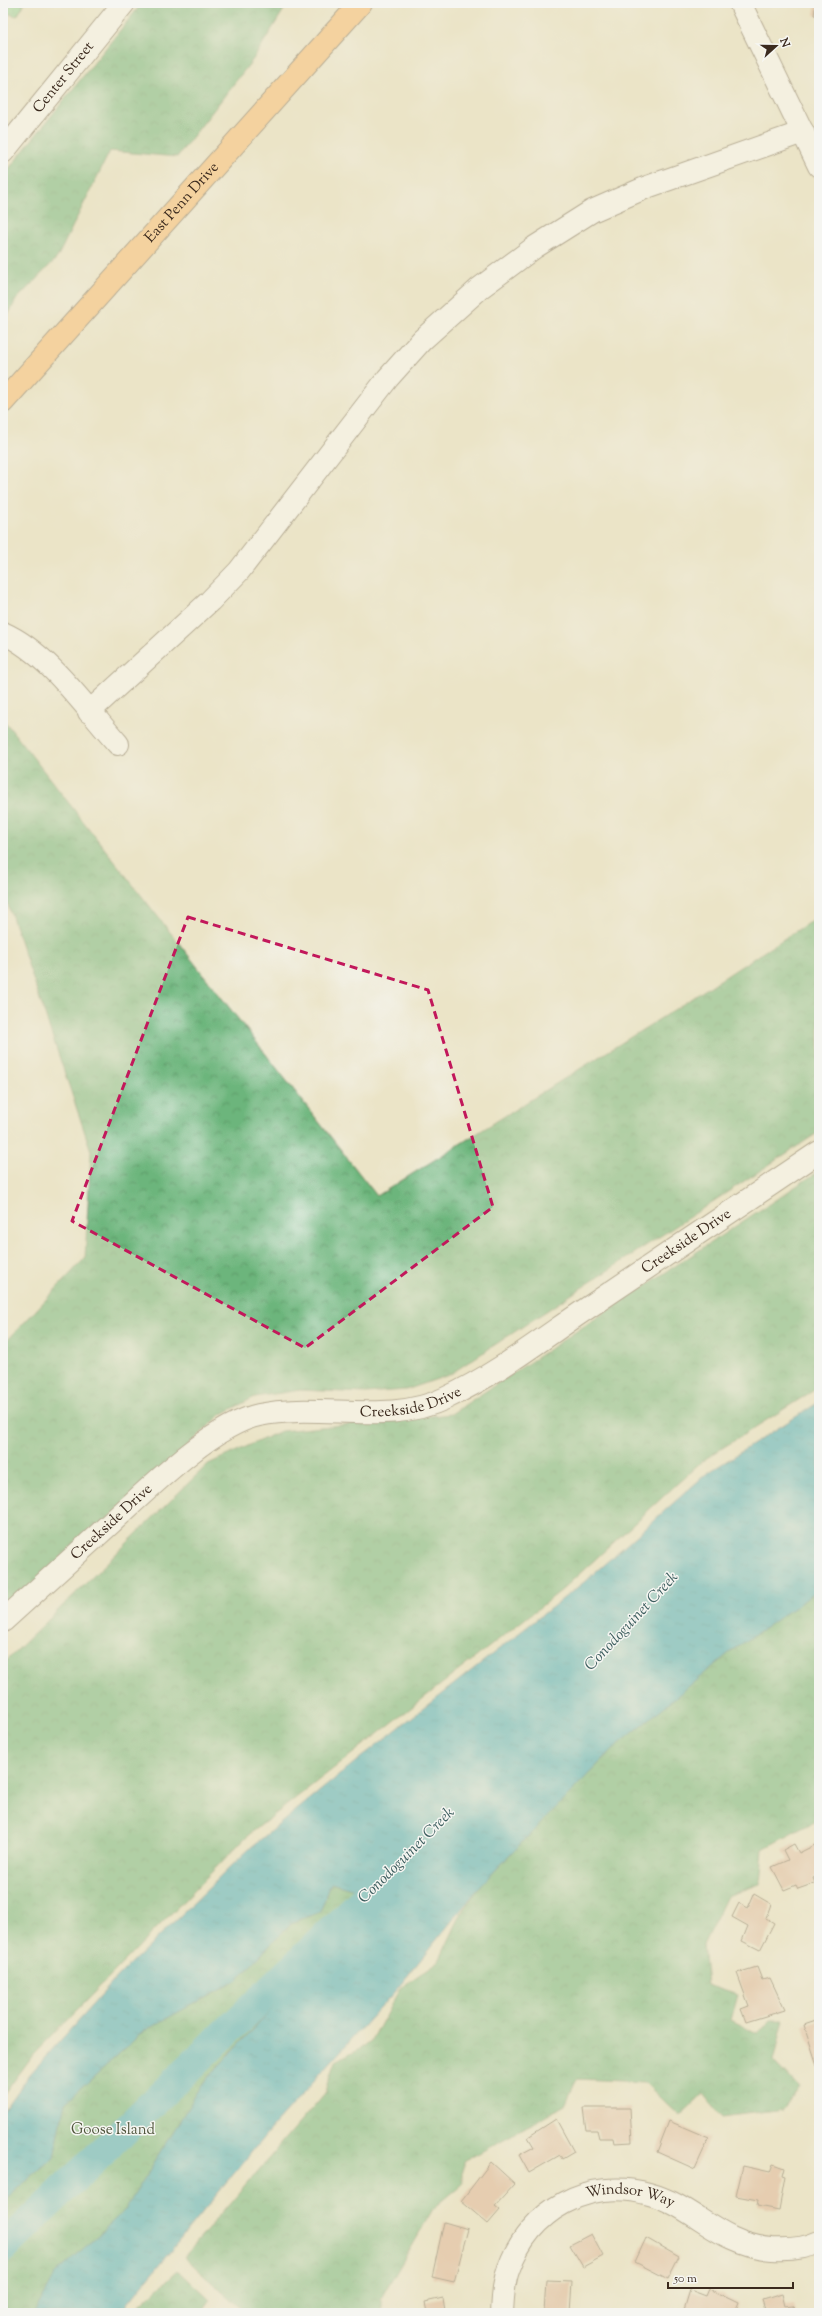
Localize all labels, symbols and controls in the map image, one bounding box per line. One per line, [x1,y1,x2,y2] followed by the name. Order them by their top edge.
[756,26,796,66] north arrow
[775,35,794,50] text: N
[28,37,99,118] street label: Center Street
[140,157,224,248] street label: East Penn Drive
[637,1204,735,1279] street label: Creekside Drive
[360,1381,465,1423] street label: Creekside Drive
[66,1479,157,1565] street label: Creekside Drive
[580,1567,684,1677] water label: Conodoguinet Creek
[353,1802,461,1910] water label: Conodoguinet Creek
[71,2120,155,2141] park label: Goose Island
[584,2179,679,2213] street label: Windsor Way
[668,2264,793,2290] scale bar
[673,2270,697,2288] text: 50 m

